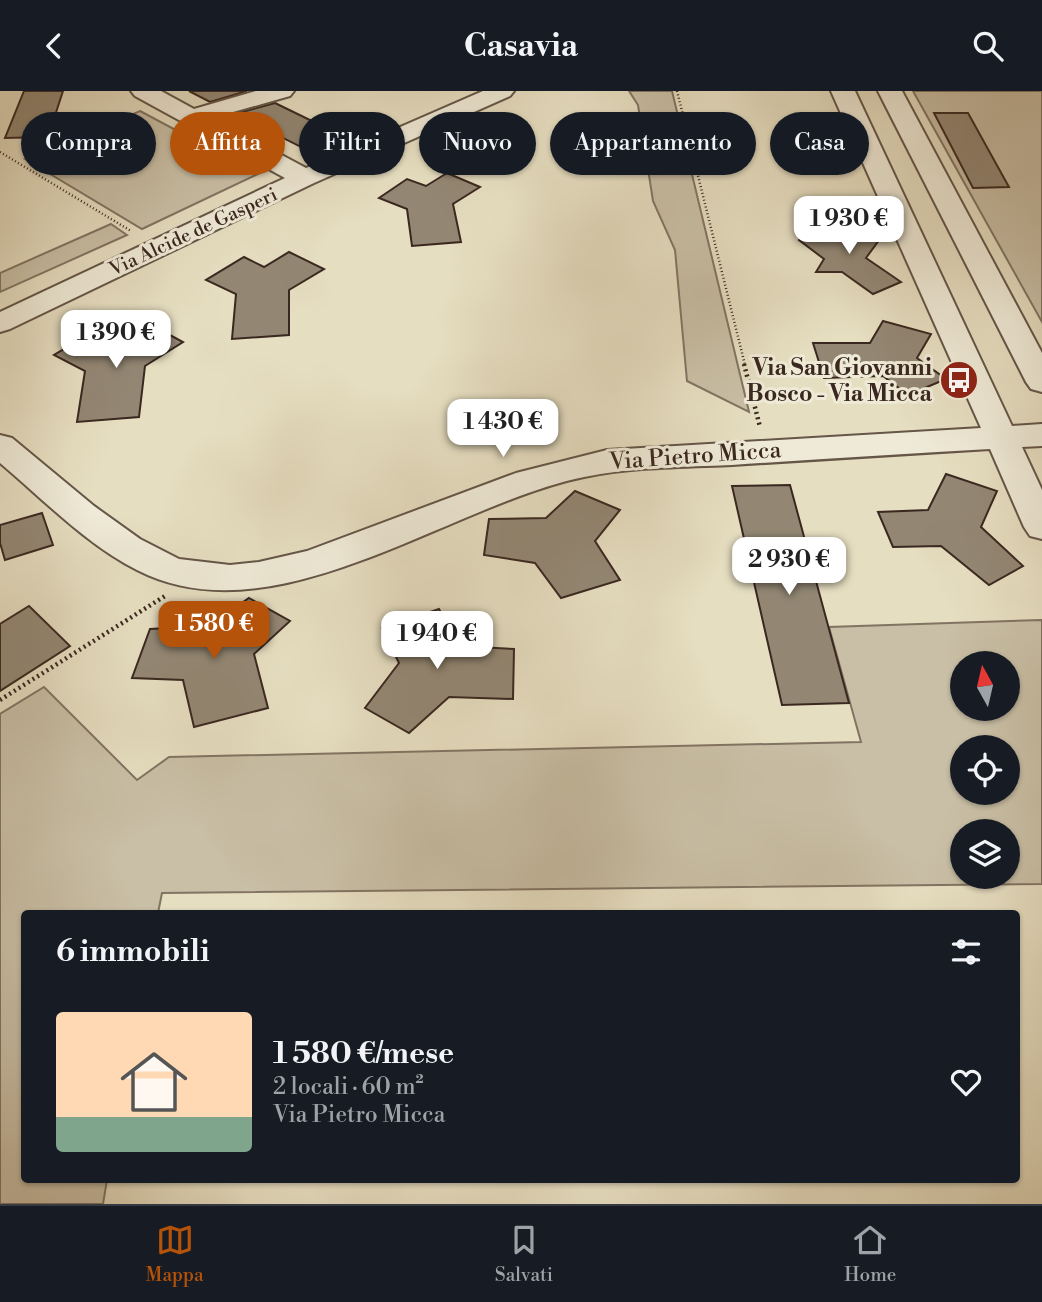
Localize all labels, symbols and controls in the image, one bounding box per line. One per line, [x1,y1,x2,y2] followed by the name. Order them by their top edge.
[464,26,578,66] text: Casavia
[35,27,73,65] icon: back
[969,27,1007,65] icon: search
[21,112,156,175] chip: Compra
[170,112,285,175] chip: Affitta
[299,112,405,175] chip: Filtri
[419,112,536,175] chip: Nuovo
[550,112,756,175] chip: Appartamento
[770,112,869,175] chip: Casa
[105,182,281,282] street label: Via Alcide de Gasperi
[784,197,914,256] pin: 1 930 €
[810,205,888,233] text: 1 930 €
[51,310,181,370] pin: 1 390 €
[77,319,155,347] text: 1 390 €
[746,354,933,408] place label: Via San Giovanni Bosco - Via Micca
[938,359,980,401] bus stop icon: Via San Giovanni Bosco - Via Micca
[438,399,568,459] pin: 1 430 €
[463,408,543,436] text: 1 430 €
[607,436,782,476] street label: Via Pietro Micca
[724,538,854,597] pin: 2 930 €
[748,546,830,574] text: 2 930 €
[149,601,279,661] pin: 1 580 €
[174,610,254,638] text: 1 580 €
[372,611,502,671] pin: 1 940 €
[397,620,477,648] text: 1 940 €
[950,651,1020,721] north arrow
[950,651,1020,889] map controls
[950,735,1020,805] button: locate
[950,819,1020,889] button: layers
[56,933,209,971] text: 6 immobili
[947,933,985,971] icon: filters
[273,1035,454,1073] text: 1 580 €/mese
[112,1040,196,1124] icon: home
[947,1063,985,1101] icon: heart
[273,1073,424,1101] text: 2 locali · 60 m²
[273,1101,445,1129] text: Via Pietro Micca
[146,1221,204,1287] tab: Mappa
[495,1221,553,1287] tab: Salvati
[844,1221,896,1287] tab: Home

